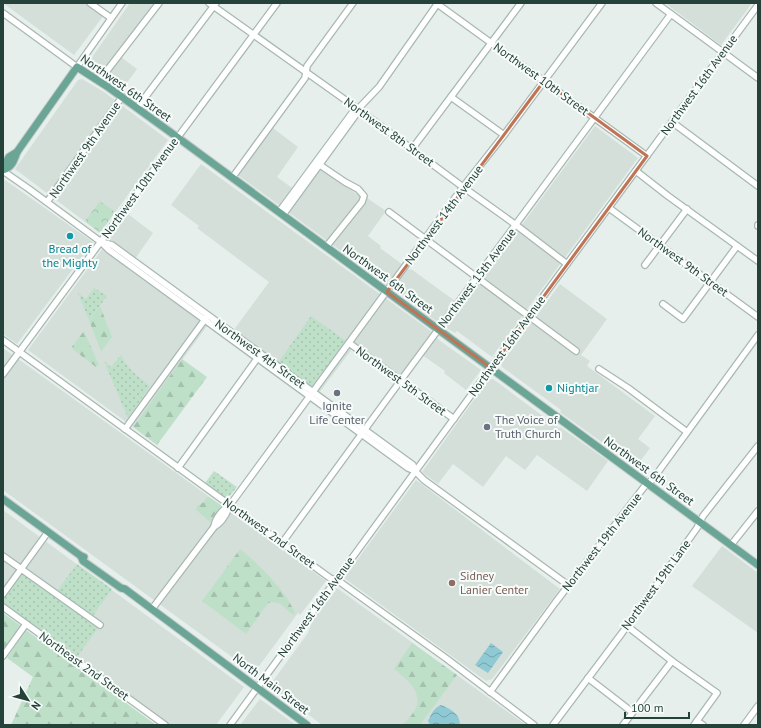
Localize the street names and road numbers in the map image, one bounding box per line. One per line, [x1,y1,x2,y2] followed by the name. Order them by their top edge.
[657,31,740,138] street label: Northwest 16th Avenue
[491,39,592,118] street label: Northwest 10th Street
[78,51,175,125] street label: Northwest 6th Street
[341,94,437,169] street label: Northwest 8th Street
[46,99,123,201] street label: Northwest 9th Avenue
[98,134,181,241] street label: Northwest 10th Avenue
[401,162,486,267] street label: Northwest 14th Avenue
[635,224,731,299] street label: Northwest 9th Street
[434,225,519,330] street label: Northwest 15th Avenue
[340,241,436,316] street label: Northwest 6th Street
[465,292,548,399] street label: Northwest 16th Avenue
[212,316,308,391] street label: Northwest 4th Street
[353,343,449,418] street label: Northwest 5th Street
[601,433,697,508] street label: Northwest 6th Street
[559,490,645,594] street label: Northwest 19th Avenue
[220,494,318,571] street label: Northwest 2nd Street
[618,537,693,633] street label: Northwest 19th Lane
[274,553,357,660] street label: Northwest 16th Avenue
[36,628,132,703] street label: Northeast 2nd Street
[230,650,313,717] street label: North Main Street

